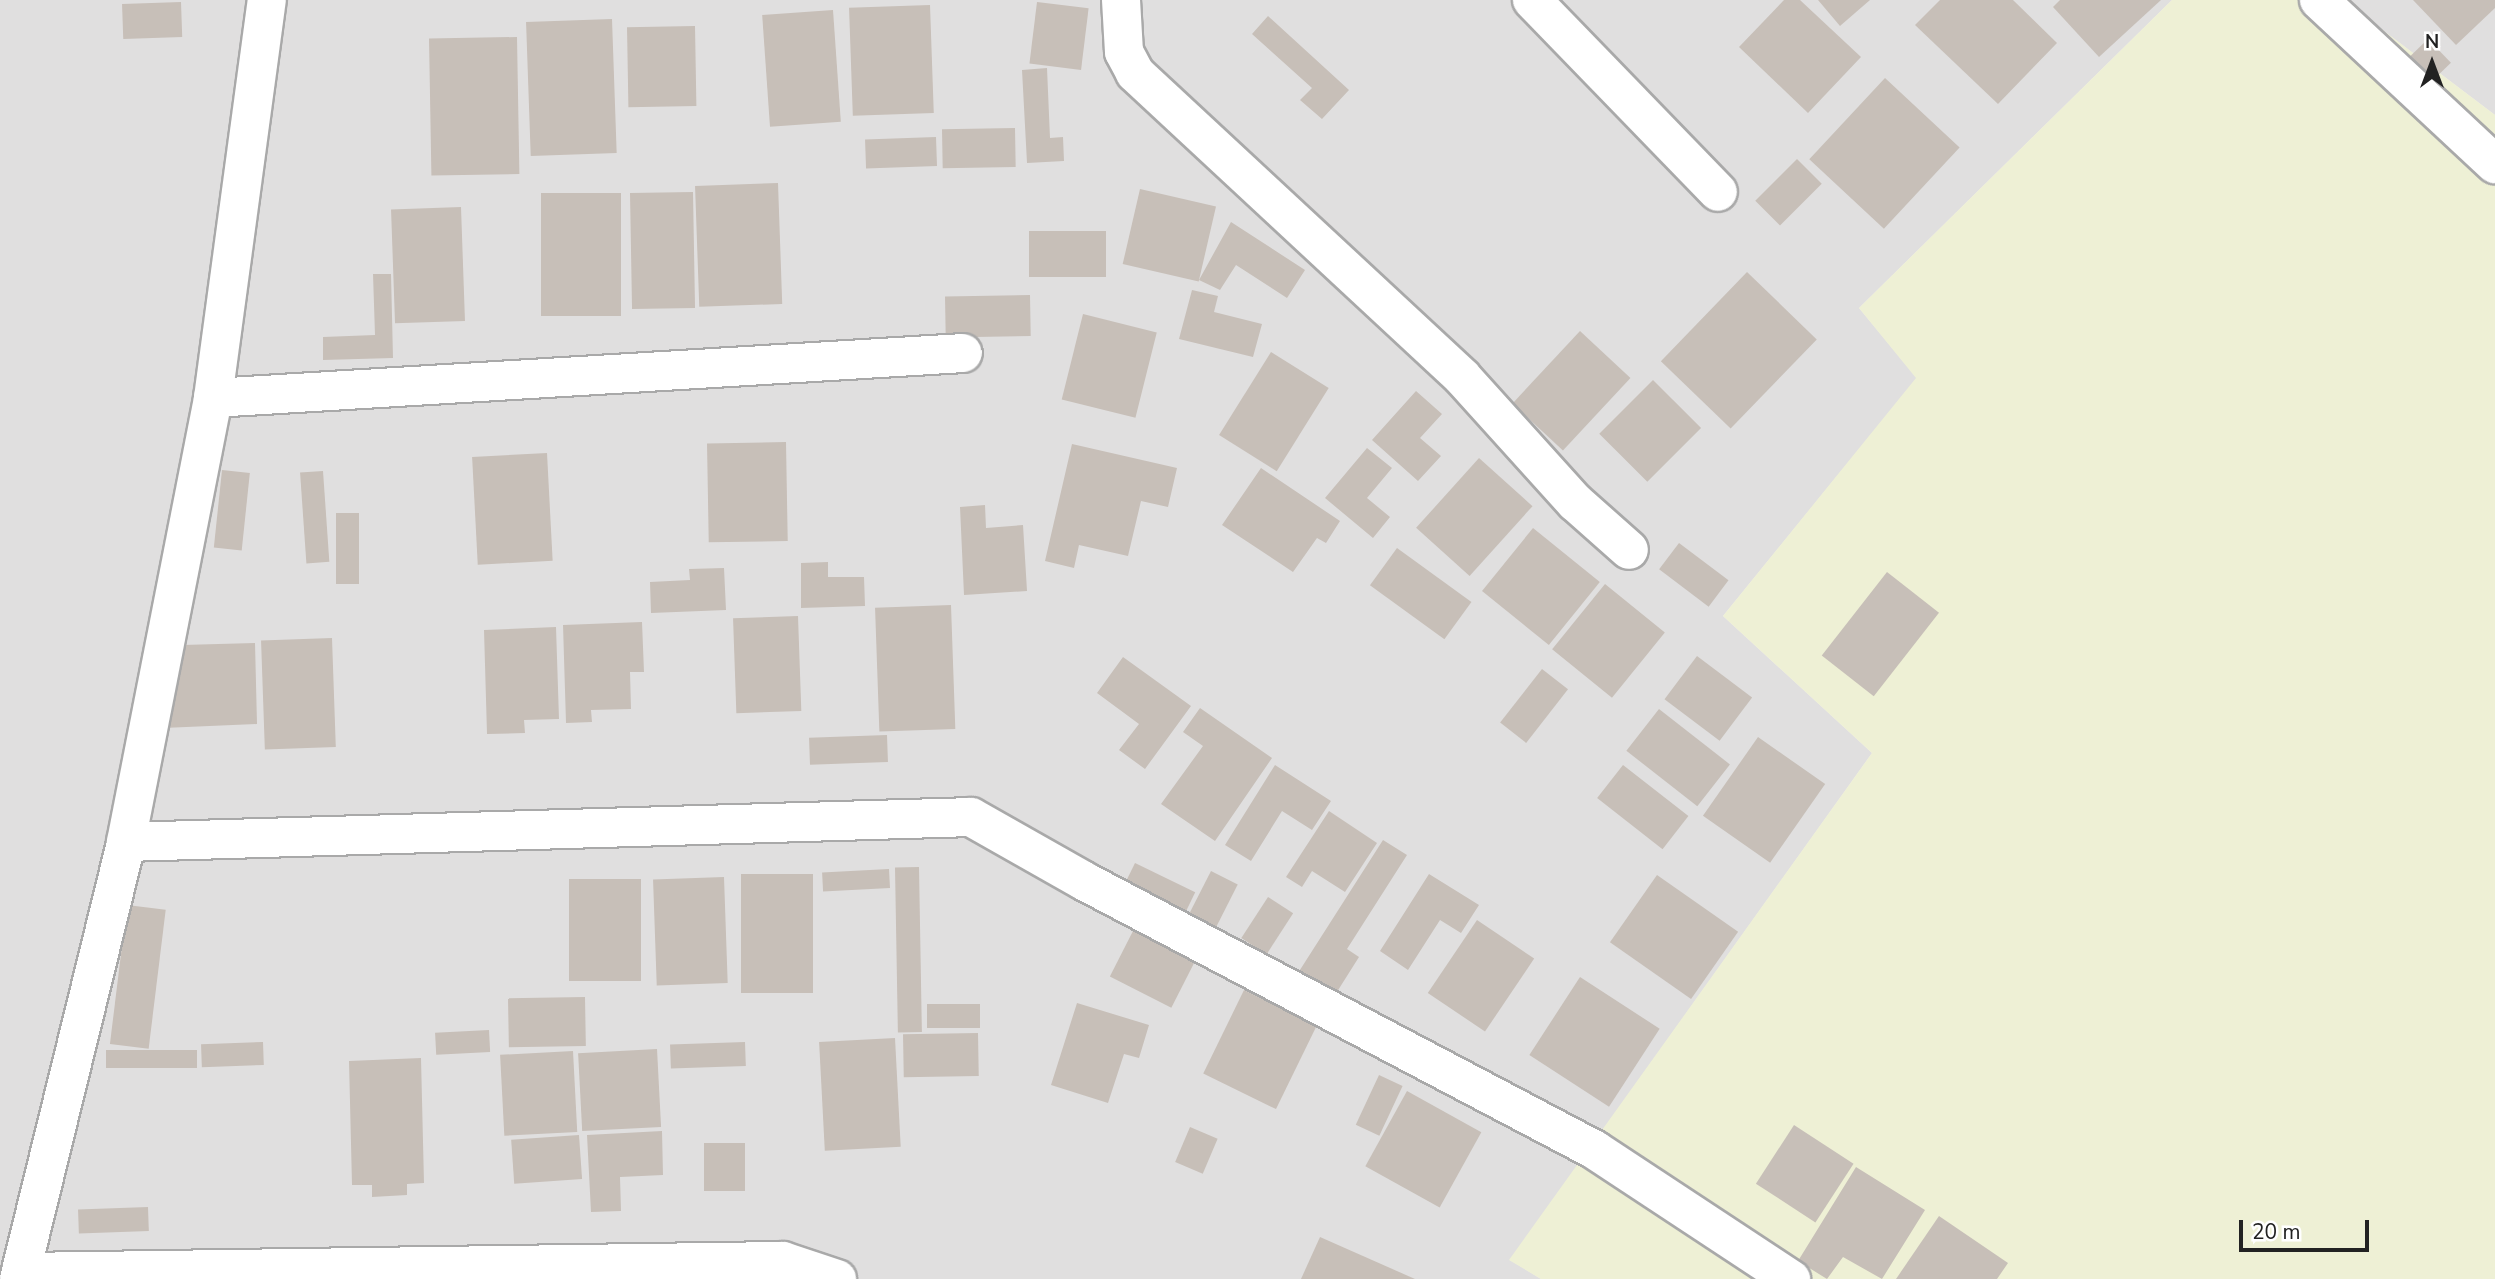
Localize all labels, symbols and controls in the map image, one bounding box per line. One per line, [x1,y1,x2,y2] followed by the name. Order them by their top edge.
[2397,28,2467,98] north arrow
[2425,29,2439,55] text: N
[2243,1206,2372,1250] scale bar
[2252,1218,2301,1246] text: 20 m

